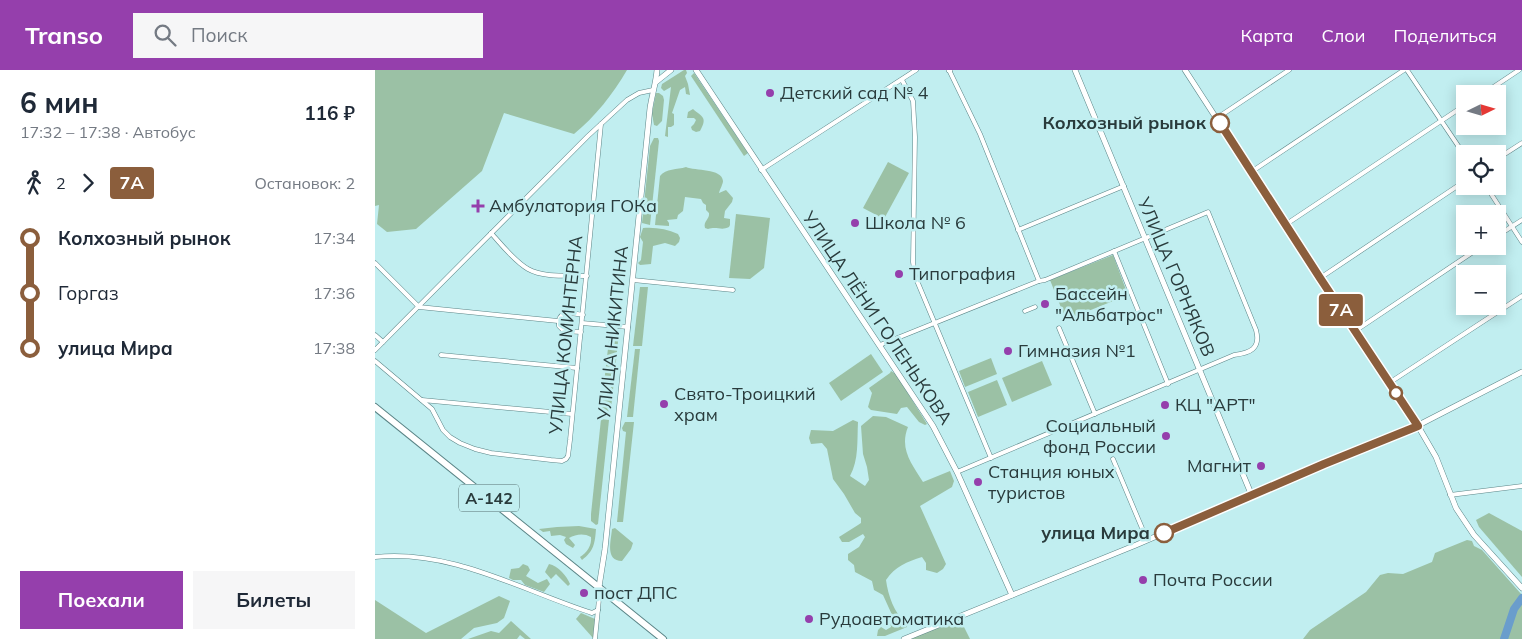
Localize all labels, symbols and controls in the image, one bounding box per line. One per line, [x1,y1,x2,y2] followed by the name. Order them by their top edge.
[133,13,483,58] search box
[25,20,103,50] text: Transo
[151,21,179,49] icon: search
[191,23,248,47] text: Поиск
[1241,24,1293,47] text: Карта
[1321,24,1366,47] text: Слои
[1394,24,1497,47] text: Поделиться
[780,81,928,104] place label: Детский сад № 4
[20,85,99,120] text: 6 мин
[1456,85,1506,135] north arrow
[1456,85,1506,315] map controls
[764,87,776,99] marker: Детский сад № 4
[304,101,355,125] text: 116 ₽
[1042,111,1207,134] place label: Колхозный рынок
[1210,113,1230,133] marker: Колхозный рынок
[20,122,196,142] text: 17:32 – 17:38 · Автобус
[1456,145,1506,195] button: locate
[20,169,48,197] icon: walk
[74,169,102,197] icon: forward
[120,171,144,194] text: 7А
[56,173,66,193] text: 2
[254,173,355,193] text: Остановок: 2
[1132,193,1220,360] street label: УЛИЦА ГОРНЯКОВ
[489,194,657,217] place label: Амбулатория ГОКа
[471,199,485,213] marker: Амбулатория ГОКа
[1456,205,1506,255] button: +
[797,206,958,429] street label: УЛИЦА ЛЁНИ ГОЛЕНЬКОВА
[865,211,966,234] place label: Школа № 6
[849,217,861,229] marker: Школа № 6
[58,226,231,250] text: Колхозный рынок
[313,228,355,248] text: 17:34
[544,234,587,437] street label: УЛИЦА КОМИНТЕРНА
[592,245,633,422] street label: УЛИЦА НИКИТИНА
[909,262,1016,285] place label: Типография
[1456,265,1506,315] button: −
[893,268,905,280] marker: Типография
[58,281,119,305] text: Горгаз
[1055,282,1163,326] place label: Бассейн "Альбатрос"
[313,283,355,303] text: 17:36
[1319,294,1363,326] line badge: 7А
[1039,298,1051,310] marker: Бассейн "Альбатрос"
[1329,298,1353,321] text: 7А
[58,336,173,360] text: улица Мира
[313,338,355,358] text: 17:38
[1018,339,1136,362] place label: Гимназия №1
[1002,345,1014,357] marker: Гимназия №1
[674,382,816,426] place label: Свято-Троицкий храм
[1389,386,1403,400] unlabelled marker
[1175,393,1256,416] place label: КЦ "АРТ"
[658,398,670,410] marker: Свято-Троицкий храм
[1159,399,1171,411] marker: КЦ "АРТ"
[1043,414,1156,458] place label: Социальный фонд России
[1160,430,1172,442] marker: Социальный фонд России
[1187,454,1252,477] place label: Магнит
[988,460,1115,504] place label: Станция юных туристов
[1255,460,1267,472] marker: Магнит
[972,476,984,488] marker: Станция юных туристов
[459,484,519,512] road number: А-142
[1041,521,1150,544] place label: улица Мира
[1154,523,1174,543] marker: улица Мира
[1153,568,1273,591] place label: Почта России
[20,571,183,629] button: Поехали
[193,571,355,629] button: Билеты
[1137,574,1149,586] marker: Почта России
[594,581,678,604] place label: пост ДПС
[578,587,590,599] marker: пост ДПС
[819,607,964,630] place label: Рудоавтоматика
[803,613,815,625] marker: Рудоавтоматика

